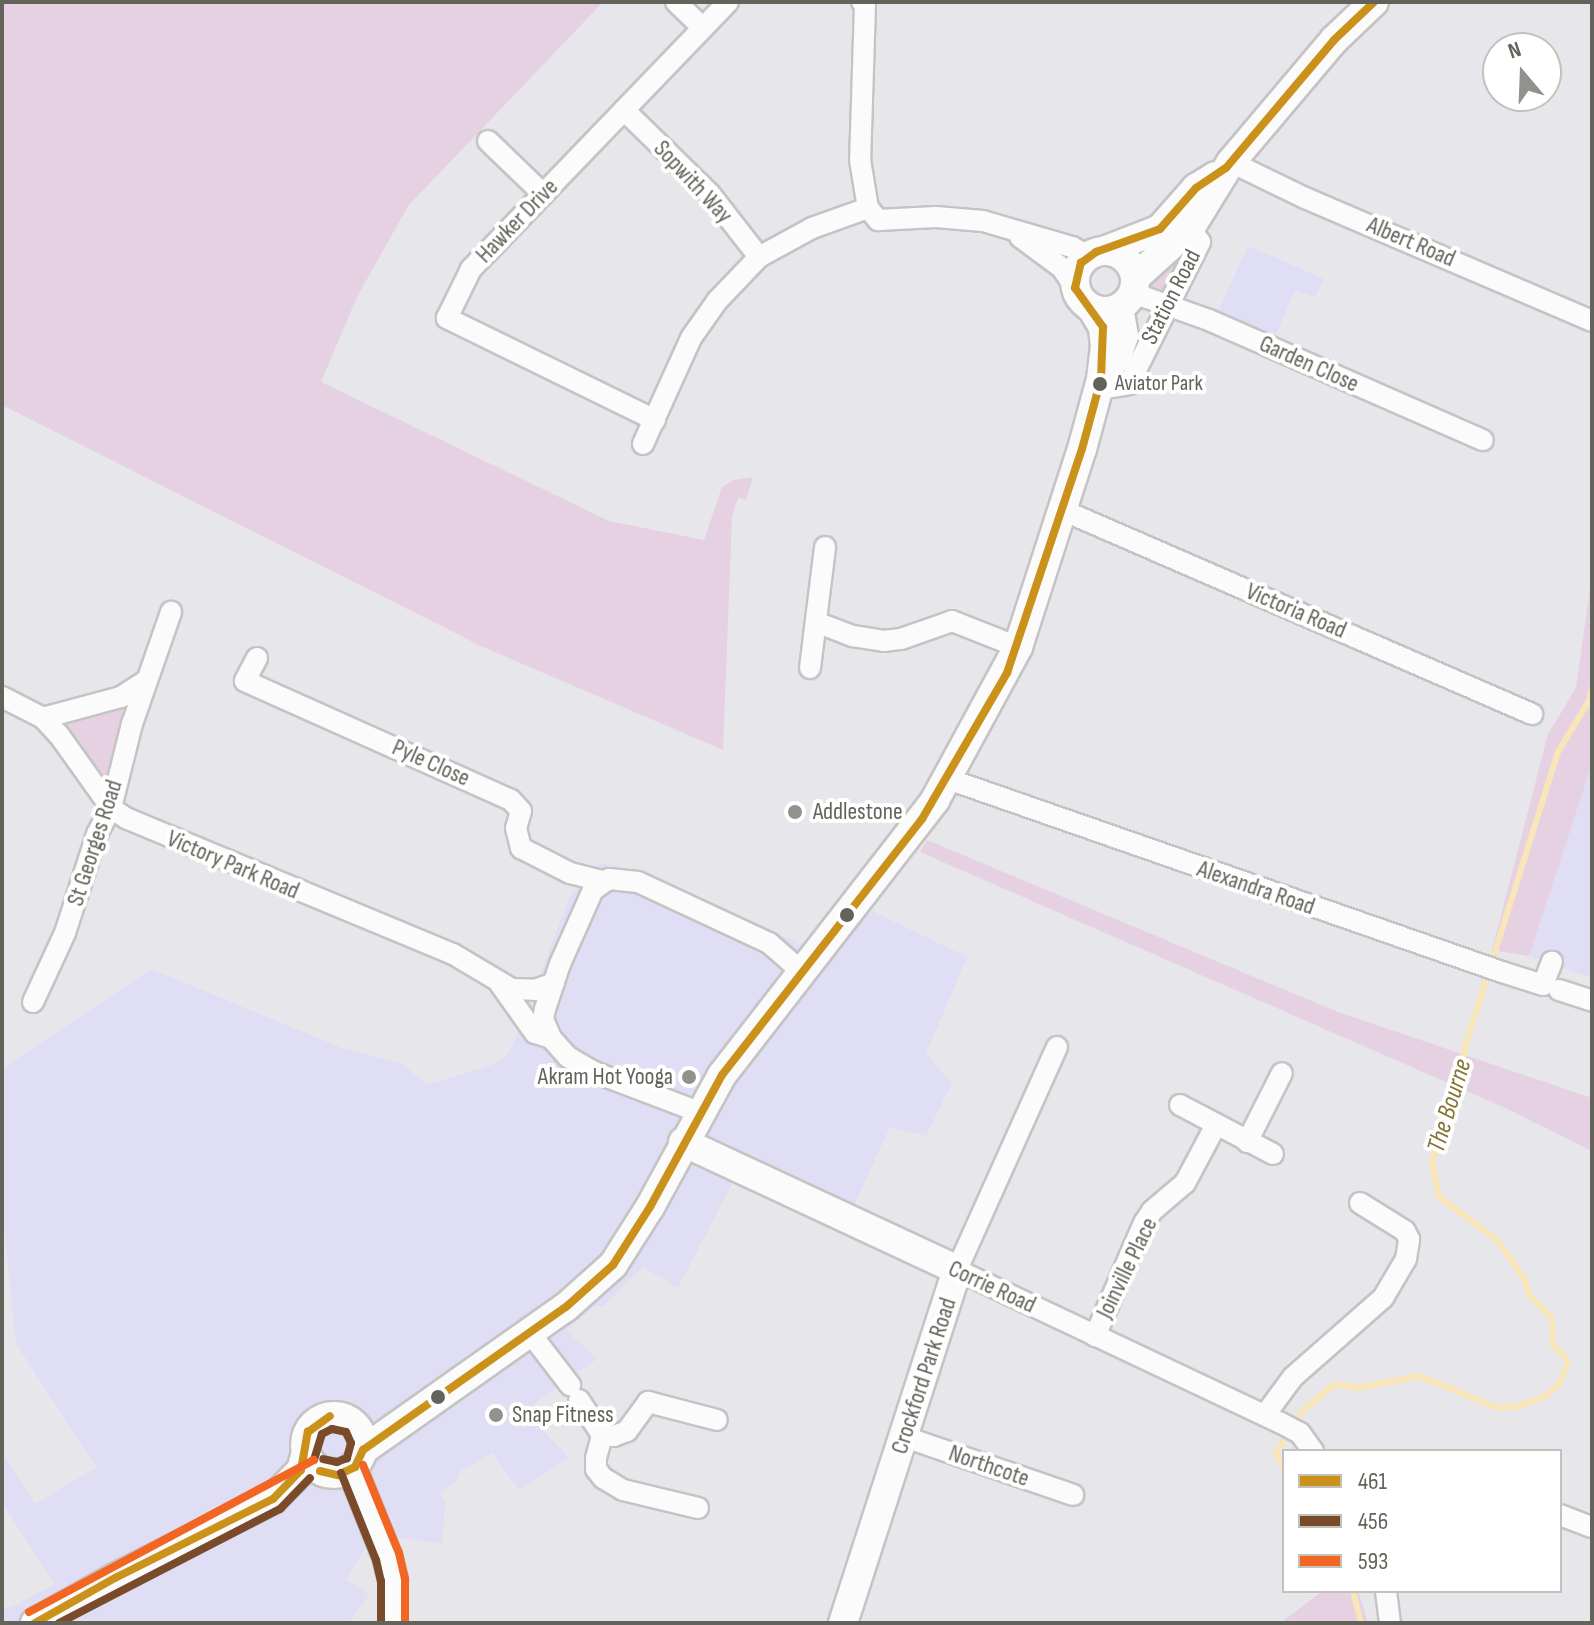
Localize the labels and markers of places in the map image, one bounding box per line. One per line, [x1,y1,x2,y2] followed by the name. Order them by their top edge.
[1115,371,1203,397] place label: Aviator Park
[1092,376,1108,392] marker: Aviator Park
[813,798,903,826] place label: Addlestone
[784,801,806,823] marker: Addlestone
[839,907,855,923] unlabelled marker
[538,1063,673,1091] place label: Akram Hot Yooga
[680,1068,698,1086] marker: Akram Hot Yooga
[430,1389,446,1405] unlabelled marker
[512,1401,614,1429] place label: Snap Fitness
[487,1406,505,1424] marker: Snap Fitness

